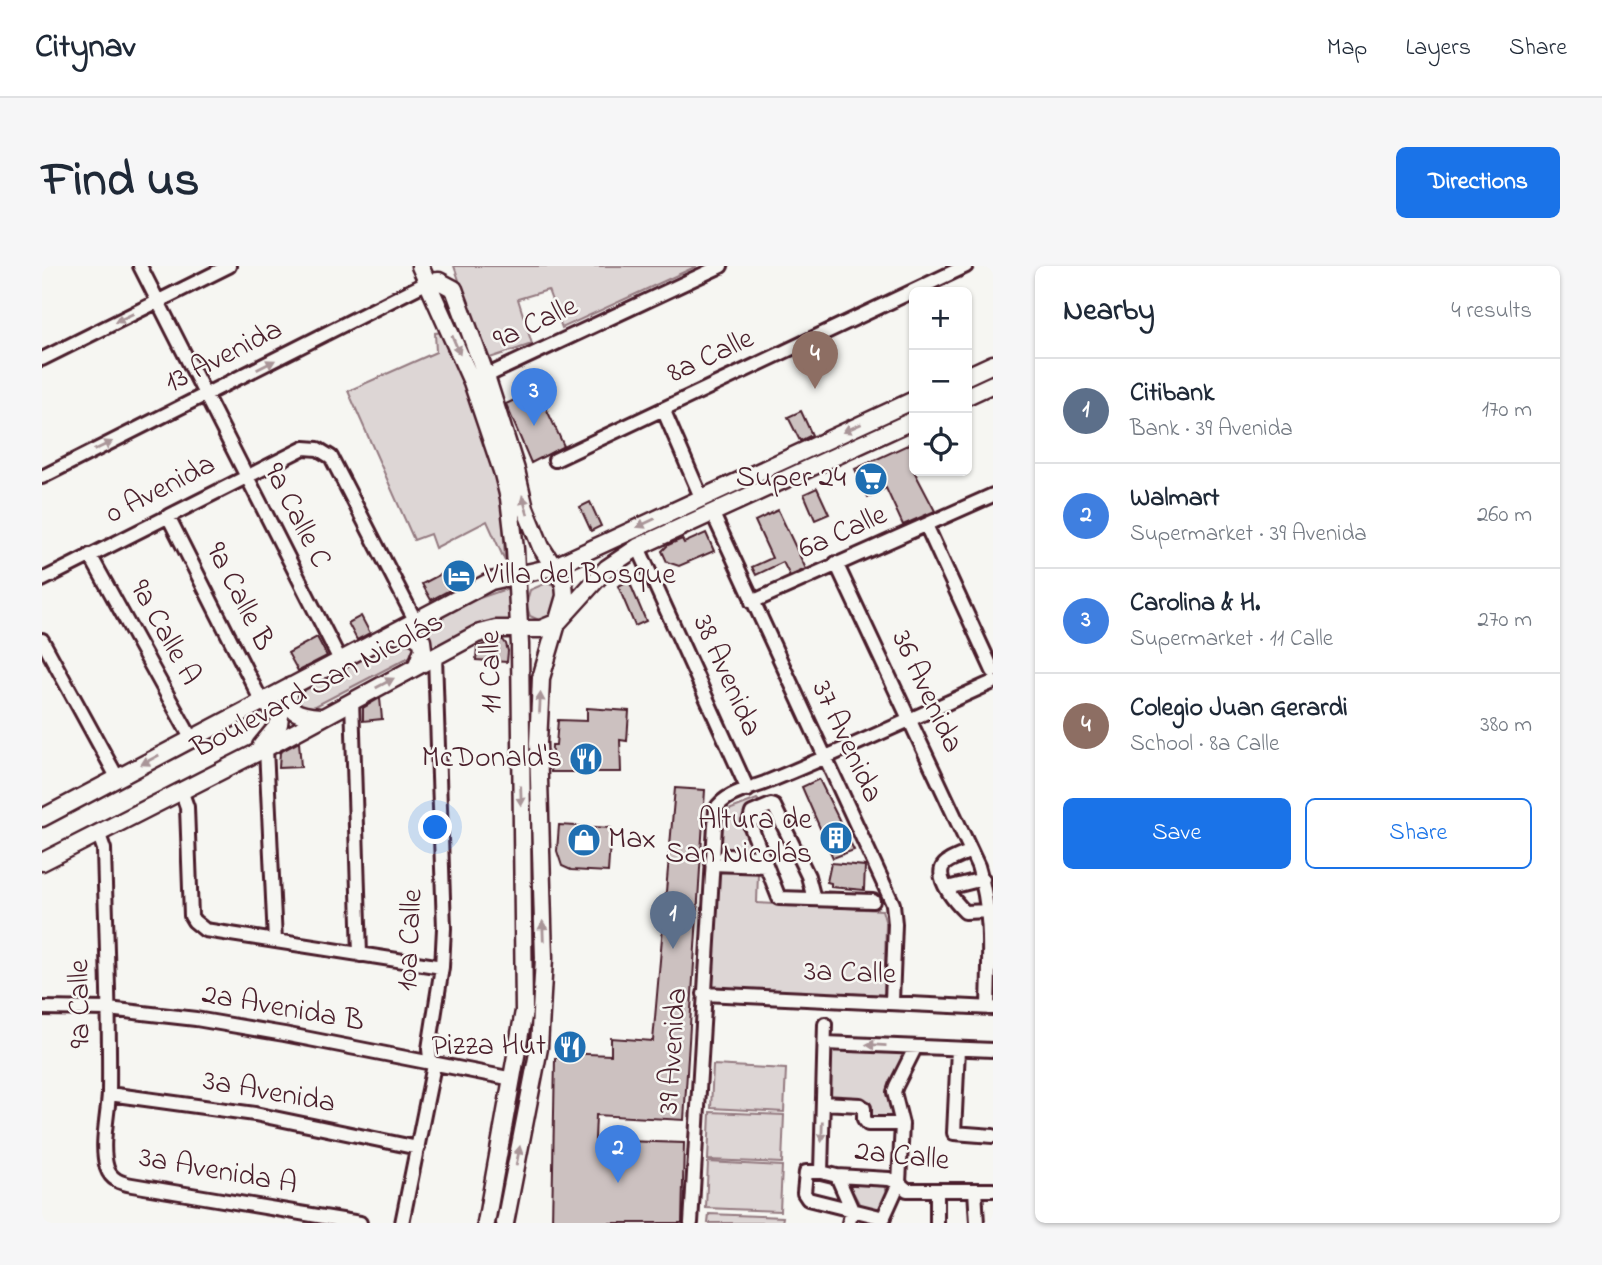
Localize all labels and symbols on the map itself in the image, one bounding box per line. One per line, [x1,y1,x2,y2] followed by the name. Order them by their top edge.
[486,285,586,363] street label: 9a Calle
[157,309,291,405] street label: 13 Avenida
[114,312,134,324] one-way arrow
[660,318,762,396] street label: 8a Calle
[792,331,838,389] pin: 4
[451,334,462,355] one-way arrow
[256,359,276,370] one-way arrow
[511,368,557,426] pin: 3
[842,422,862,434] one-way arrow
[93,441,113,452] one-way arrow
[98,444,224,536] street label: 0 Avenida
[251,456,341,576] street label: 9a Calle C
[736,457,846,501] place label: Super 24
[852,460,890,498] supermarket icon: Super 24
[520,494,530,515] one-way arrow
[792,494,895,572] street label: 6a Calle
[635,518,656,529] one-way arrow
[193,535,285,659] street label: 9a Calle B
[483,554,676,598] place label: Villa del Bosque
[440,557,478,595] hotel icon: Villa del Bosque
[117,572,211,694] street label: 9a Calle A
[183,601,452,772] street label: Boulevard San Nicolás
[680,608,772,744] street label: 38 Avenida
[878,623,974,761] street label: 36 Avenida
[469,630,515,714] street label: 11 Calle
[799,674,893,810] street label: 37 Avenida
[375,677,394,689] one-way arrow
[535,692,546,714] one-way arrow
[422,737,562,781] place label: McDonald's
[567,740,605,778] restaurant icon: McDonald's
[140,754,160,766] one-way arrow
[516,785,527,807] one-way arrow
[665,799,813,877] place label: Altura de San Nicolás
[418,810,452,844] your location
[608,818,656,862] place label: Max
[817,819,855,857] building icon: Altura de San Nicolás
[565,821,603,859] shop icon: Max
[386,887,436,992] street label: 10a Calle
[650,891,696,949] pin: 1
[538,919,549,941] one-way arrow
[803,950,897,998] street label: 3a Calle
[58,959,104,1049] street label: 9a Calle
[198,973,368,1045] street label: 2a Avenida B
[648,986,700,1116] street label: 39 Avenida
[432,1025,546,1069] place label: Pizza Hut
[551,1028,589,1066] restaurant icon: Pizza Hut
[865,1040,887,1051] one-way arrow
[199,1060,339,1126] street label: 3a Avenida
[817,1121,828,1143] one-way arrow
[595,1125,641,1183] pin: 2
[853,1130,952,1184] street label: 2a Calle
[136,1136,300,1208] street label: 3a Avenida A
[513,1145,524,1167] one-way arrow

